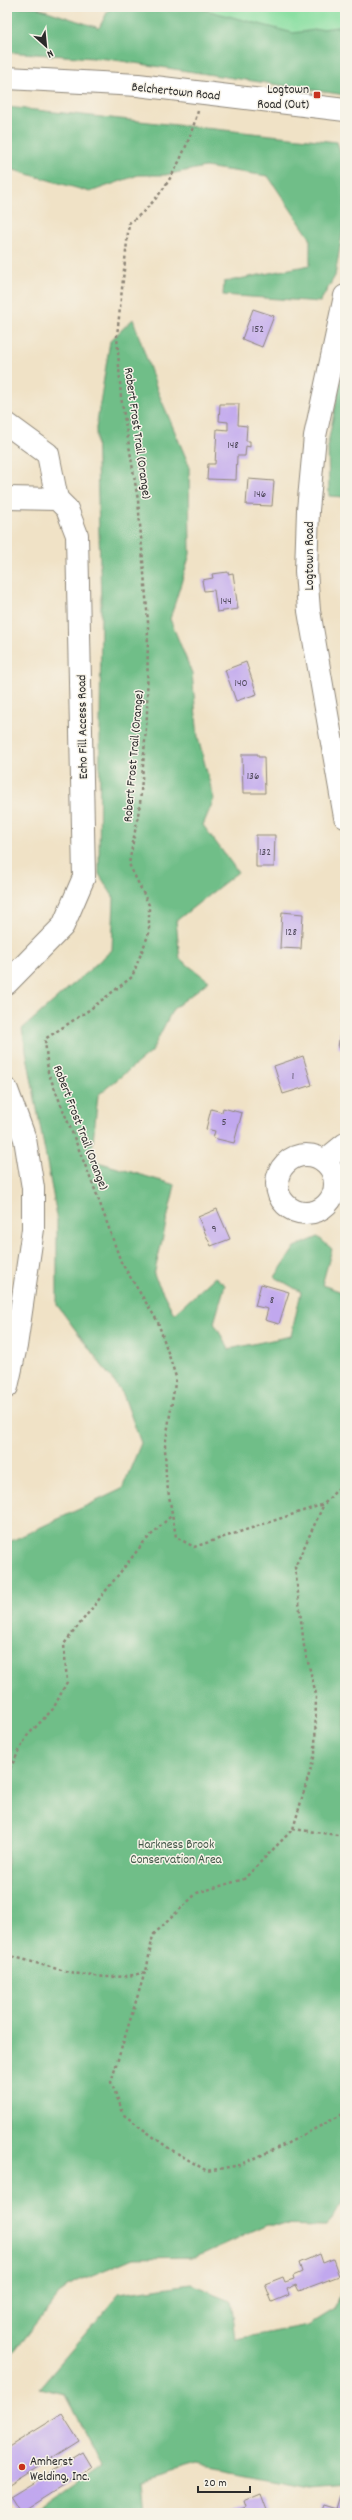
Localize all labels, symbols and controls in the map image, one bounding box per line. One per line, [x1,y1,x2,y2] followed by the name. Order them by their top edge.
[26,26,66,66] north arrow
[43,45,56,62] text: N
[131,78,221,107] street label: Belchertown Road
[257,81,309,115] place label: Logtown Road (Out)
[312,90,322,100] marker: Logtown Road (Out)
[252,322,264,338] house number: 152
[118,366,155,500] street label: Robert Frost Trail (Orange)
[227,438,239,454] house number: 148
[254,487,266,503] house number: 146
[301,521,320,591] street label: Logtown Road
[220,594,232,610] house number: 144
[73,674,94,779] street label: Echo Fill Access Road
[235,676,247,692] house number: 140
[119,689,150,823] street label: Robert Frost Trail (Orange)
[247,769,259,785] house number: 136
[259,845,271,861] house number: 132
[285,925,297,941] house number: 128
[47,1063,112,1193] street label: Robert Frost Trail (Orange)
[292,1069,294,1085] house number: 1
[221,1115,227,1131] house number: 5
[211,1222,217,1238] house number: 9
[270,1293,274,1309] house number: 8
[130,1836,223,1870] park label: Harkness Brook Conservation Area
[30,2453,89,2487] place label: Amherst Welding, Inc.
[17,2462,27,2472] marker: Amherst Welding, Inc.
[198,2468,250,2494] scale bar
[204,2475,227,2492] text: 20 m

